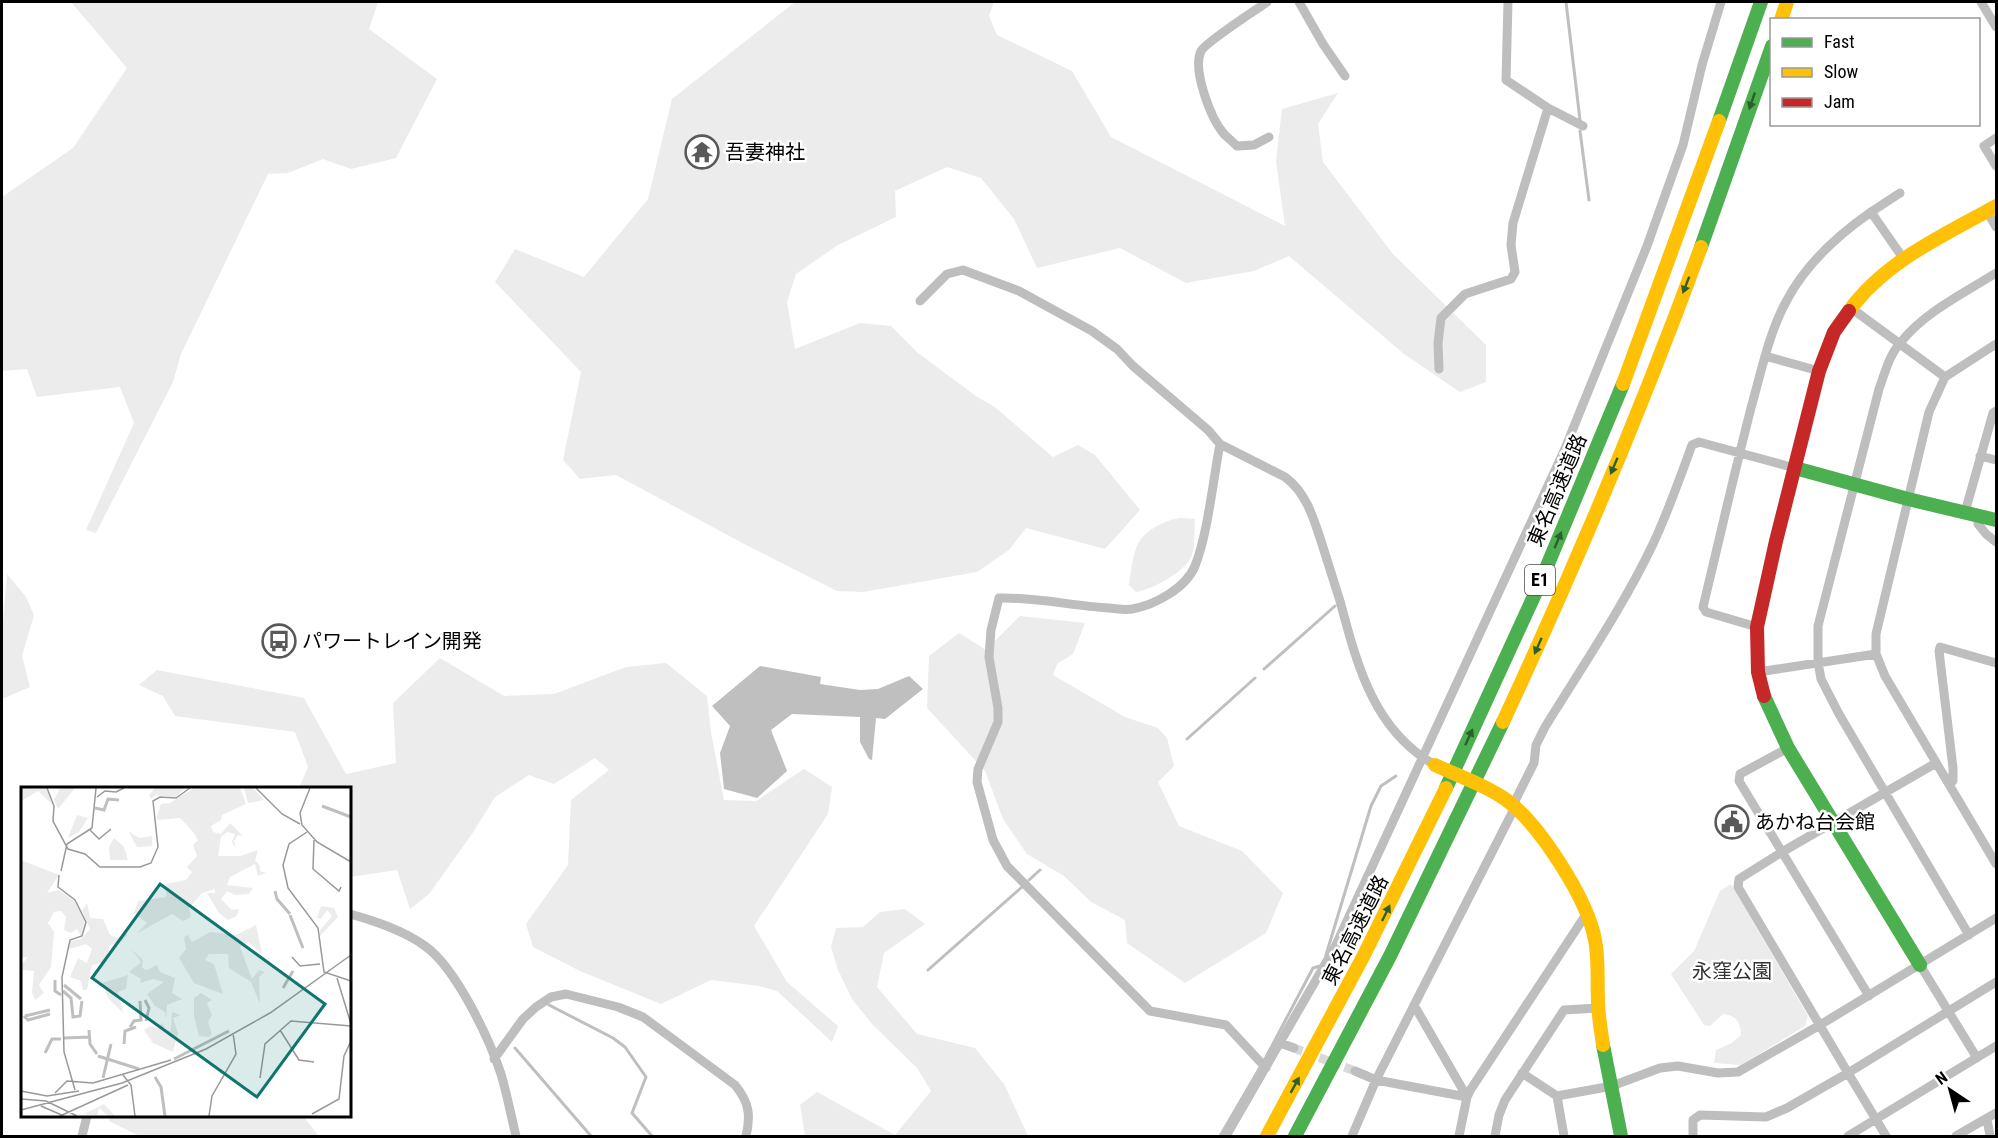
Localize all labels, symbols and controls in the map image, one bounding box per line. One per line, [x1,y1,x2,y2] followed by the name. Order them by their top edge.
[1770,18,1980,126] legend
[1824,31,1855,52] text: Fast
[1824,61,1859,82] text: Slow
[1824,91,1855,112] text: Jam
[1747,93,1757,111] one-way arrow
[684,134,720,170] temple icon: 吾妻神社
[725,140,805,164] place label: 吾妻神社
[1681,276,1690,294] one-way arrow
[1523,430,1591,550] street label: 東名高速道路
[1610,458,1619,475] one-way arrow
[1553,530,1563,548] one-way arrow
[1525,565,1555,595] road number: E1
[261,623,297,659] bus stop icon: パワートレイン開発
[302,629,482,653] place label: パワートレイン開発
[1533,637,1543,655] one-way arrow
[1465,728,1474,745] one-way arrow
[21,787,351,1117] inset map
[1714,804,1750,840] public building icon: あかね台会館
[1755,810,1875,834] place label: あかね台会館
[1317,871,1393,989] street label: 東名高速道路
[1382,905,1391,922] one-way arrow
[1692,959,1772,983] park label: 永窪公園
[1920,1060,1980,1120] north arrow
[1932,1068,1951,1089] text: N
[1290,1077,1300,1094] one-way arrow

